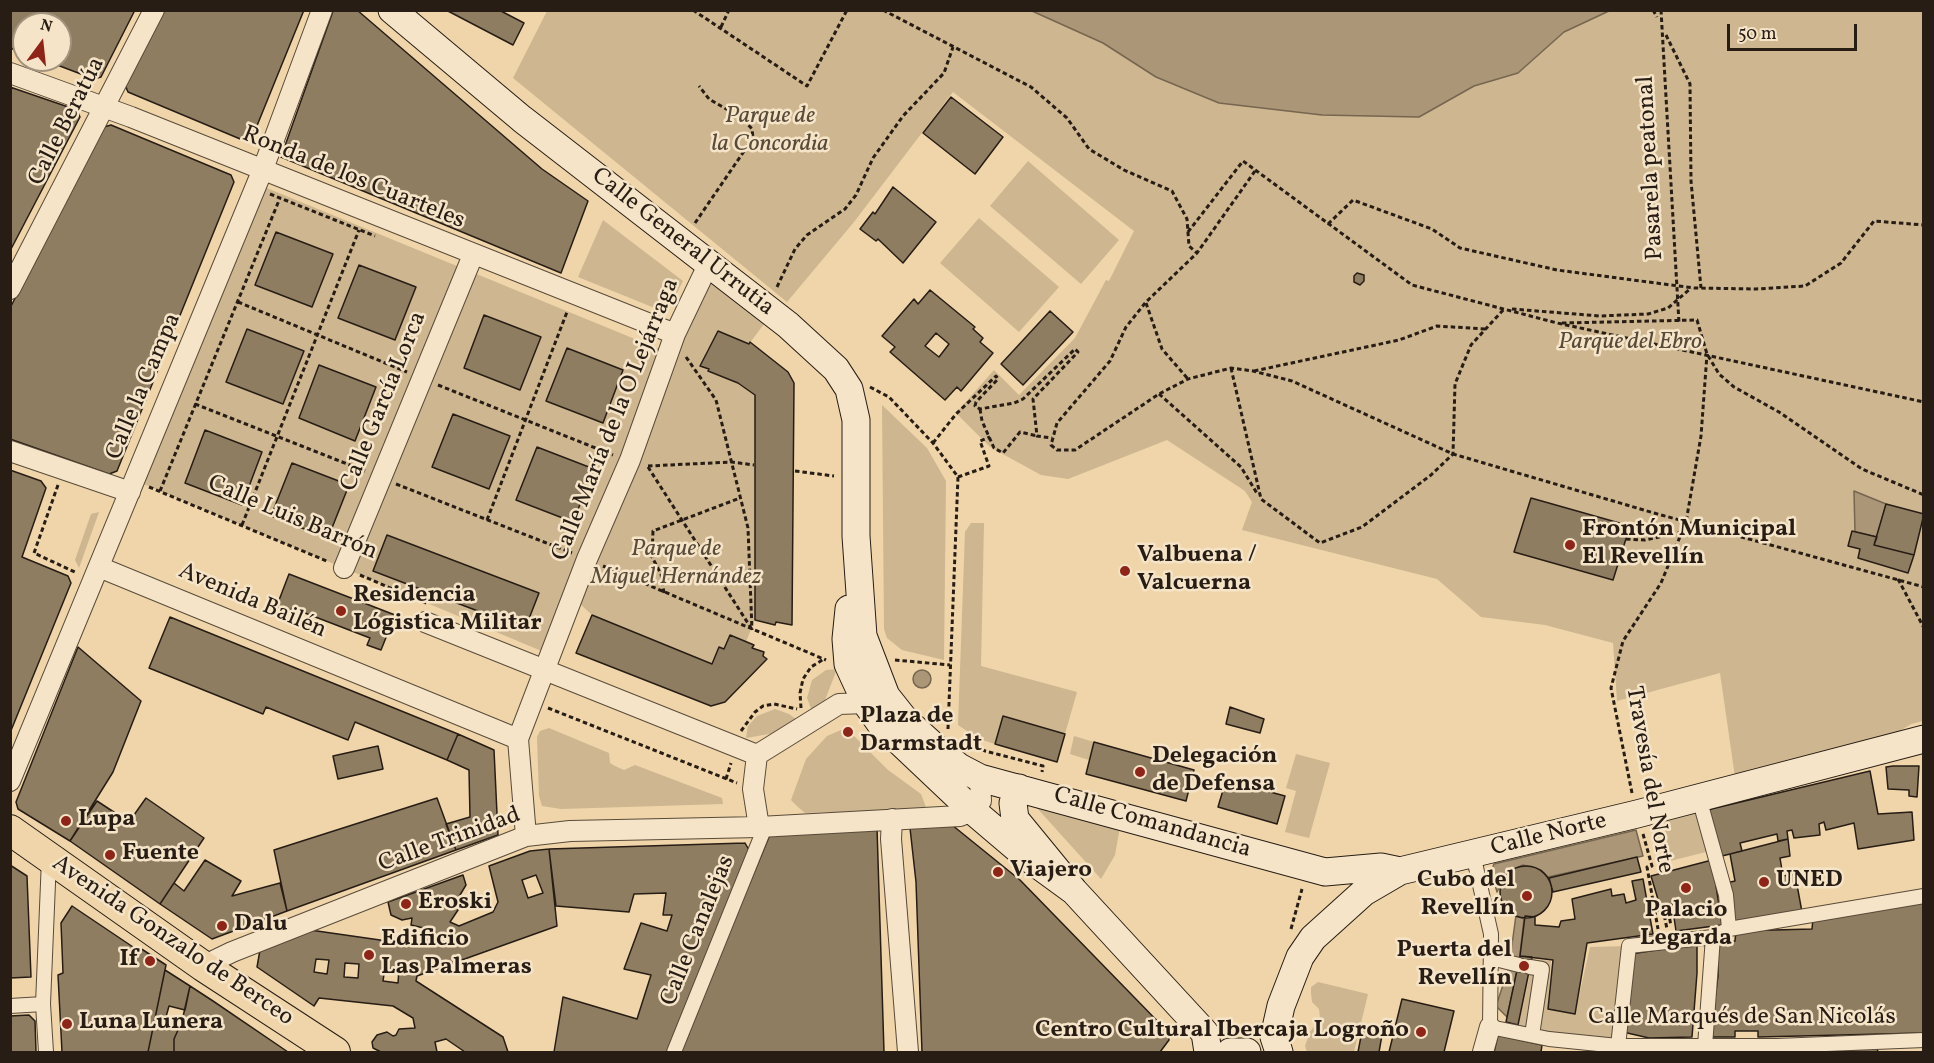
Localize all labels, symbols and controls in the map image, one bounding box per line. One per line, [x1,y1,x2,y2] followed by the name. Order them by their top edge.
[12,12,72,72] north arrow
[1730,12,1860,50] scale bar
[38,14,55,39] text: N
[1738,22,1777,47] text: 50 m
[23,53,113,191] street label: Calle Beratúa
[1633,75,1671,261] street label: Pasarela peatonal
[711,104,829,160] park label: Parque de la Concordia
[237,121,469,237] street label: Ronda de los Cuarteles
[585,163,779,323] street label: Calle General Urrutia
[547,274,687,566] street label: Calle María de la O Lejárraga
[336,308,434,496] street label: Calle García Lorca
[101,309,189,465] street label: Calle la Campa
[1558,330,1702,358] park label: Parque del Ebro
[203,470,381,568] street label: Calle Luis Barrón
[1582,517,1796,573] place label: Frontón Municipal El Revellín
[591,537,761,593] park label: Parque de Miguel Hernández
[1563,538,1577,552] marker: Frontón Municipal El Revellín
[1137,543,1257,599] place label: Valbuena / Valcuerna
[174,558,330,646] street label: Avenida Bailén
[1118,564,1132,578] marker: Valbuena / Valcuerna
[353,583,542,639] place label: Residencia Lógistica Militar
[334,604,348,618] marker: Residencia Lógistica Militar
[1617,684,1679,876] street label: Travesía del Norte
[860,704,982,760] place label: Plaza de Darmstadt
[841,725,855,739] marker: Plaza de Darmstadt
[1152,744,1277,800] place label: Delegación de Defensa
[1133,765,1147,779] marker: Delegación de Defensa
[1050,782,1254,866] street label: Calle Comandancia
[375,802,525,880] street label: Calle Trinidad
[78,807,135,835] place label: Lupa
[1488,808,1610,864] street label: Calle Norte
[59,814,73,828] marker: Lupa
[122,841,199,869] place label: Fuente
[103,848,117,862] marker: Fuente
[46,850,298,1034] street label: Avenida Gonzalo de Berceo
[656,852,742,1010] street label: Calle Canalejas
[1010,858,1092,886] place label: Viajero
[991,865,1005,879] marker: Viajero
[1417,868,1515,924] place label: Cubo del Revellín
[1776,868,1843,896] place label: UNED
[1757,875,1771,889] marker: UNED
[1679,881,1693,895] marker: Palacio Legarda
[1520,889,1534,903] marker: Cubo del Revellín
[418,890,492,918] place label: Eroski
[399,897,413,911] marker: Eroski
[1640,898,1732,954] place label: Palacio Legarda
[234,912,288,940] place label: Dalu
[215,919,229,933] marker: Dalu
[381,927,532,983] place label: Edificio Las Palmeras
[1396,938,1512,994] place label: Puerta del Revellín
[119,947,138,975] place label: If
[362,948,376,962] marker: Edificio Las Palmeras
[143,954,157,968] marker: If
[1517,959,1531,973] marker: Puerta del Revellín
[1588,1005,1896,1033] street label: Calle Marqués de San Nicolás
[79,1010,223,1038] place label: Luna Lunera
[60,1017,74,1031] marker: Luna Lunera
[1035,1018,1409,1046] place label: Centro Cultural Ibercaja Logroño
[1414,1025,1428,1039] marker: Centro Cultural Ibercaja Logroño

